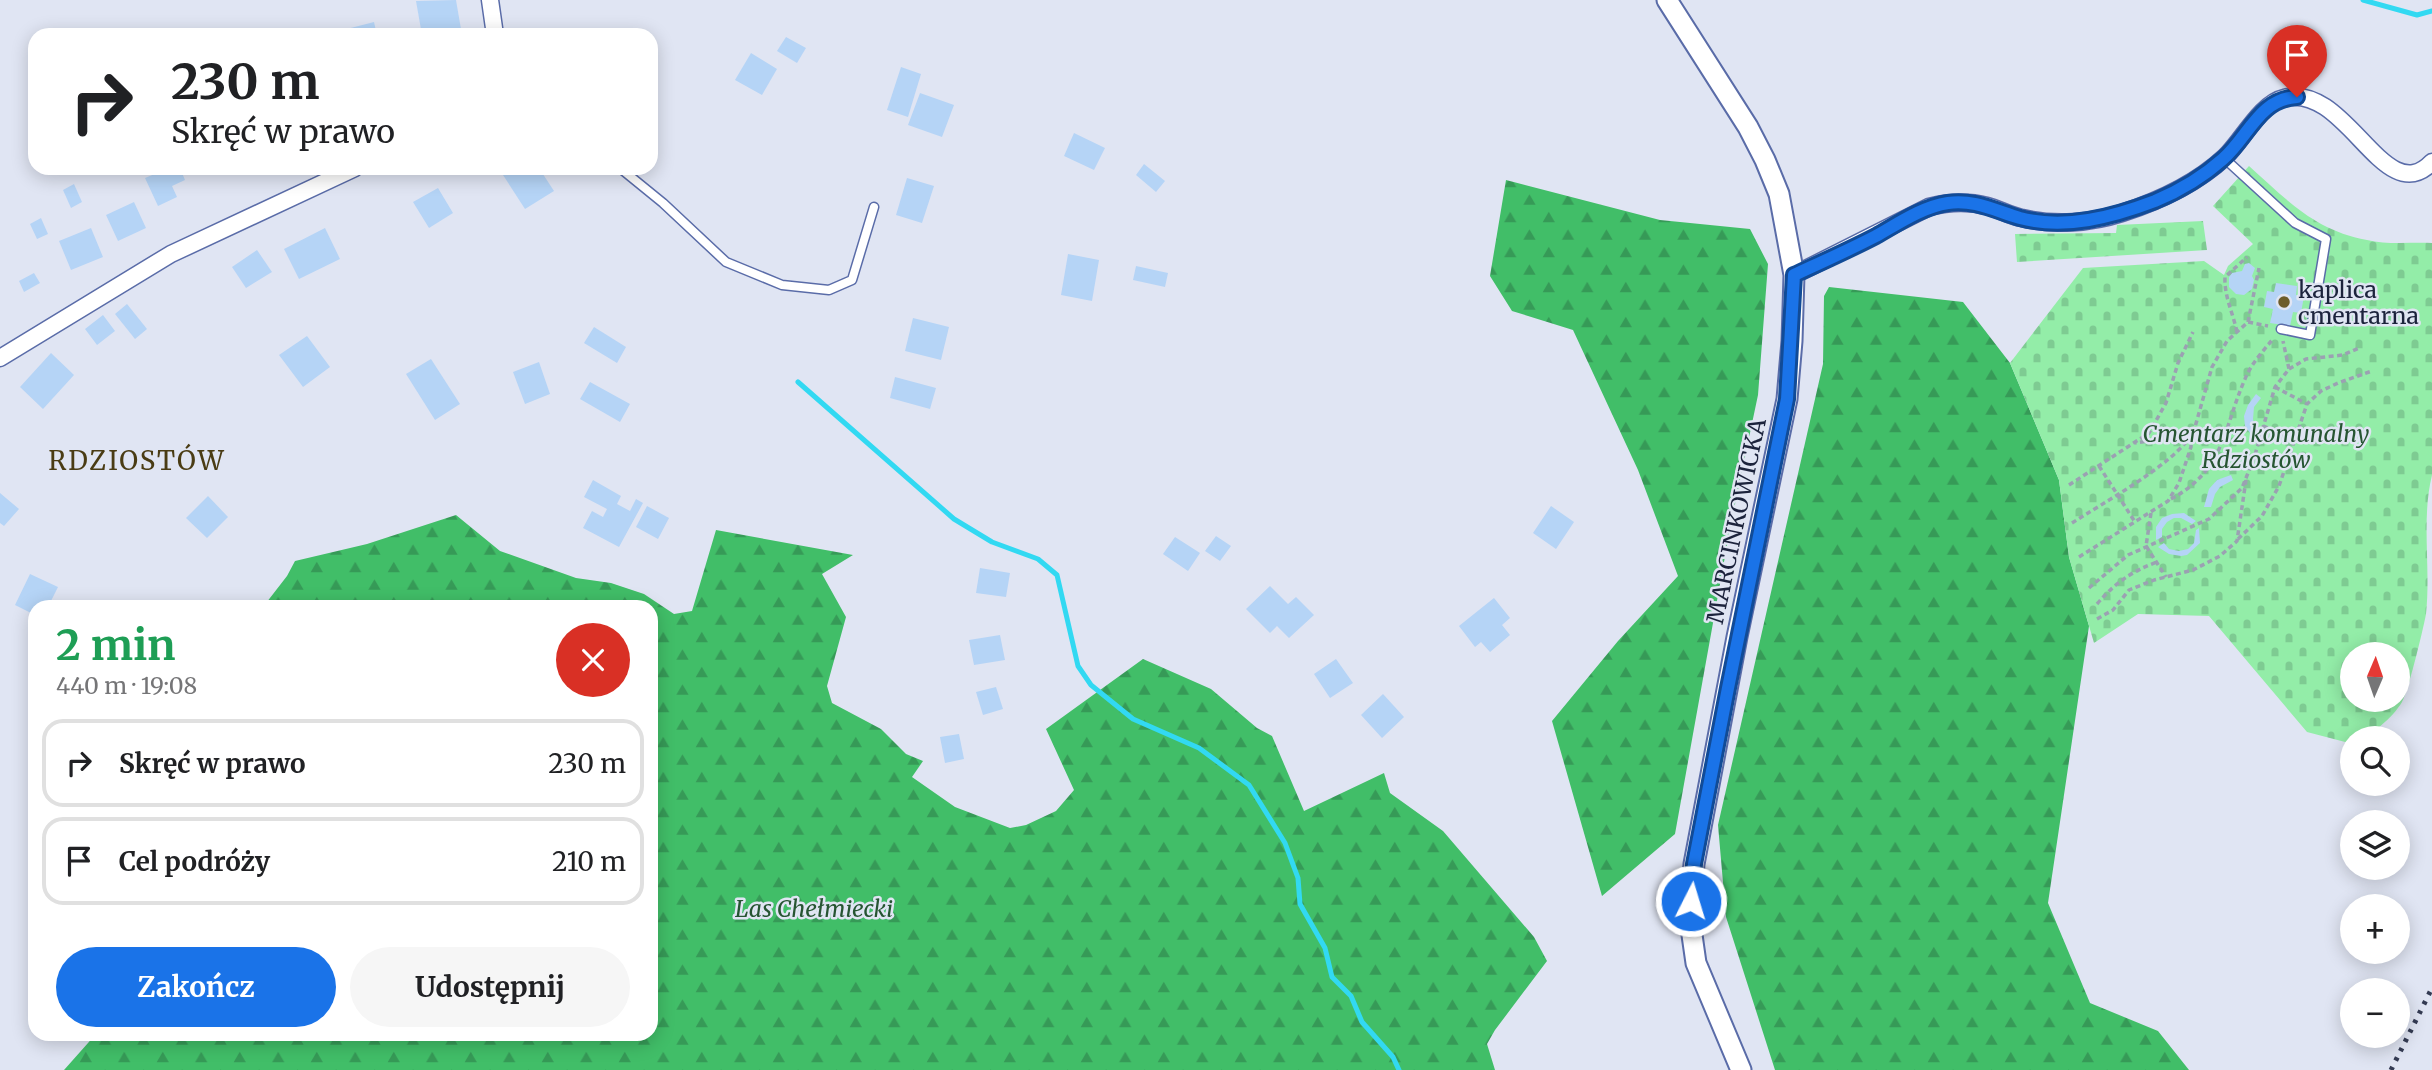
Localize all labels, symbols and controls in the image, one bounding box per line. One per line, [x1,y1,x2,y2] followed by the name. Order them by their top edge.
[2267,25,2327,97] pin
[2278,36,2316,74] icon: arrive
[171,51,319,112] text: 230 m
[56,56,147,147] icon: right
[171,112,395,152] text: Skręć w prawo
[2298,275,2419,330] place label: kaplica cmentarna
[2276,294,2292,310] marker: kaplica cmentarna
[1700,415,1772,626] street label: MARCINKOWICKA
[2143,419,2369,474] park label: Cmentarz komunalny Rdziostów
[48,443,226,477] district label: RDZIOSTÓW
[56,619,176,671] text: 2 min
[556,623,630,697] button: close
[2340,642,2410,712] north arrow
[2340,642,2410,1048] map controls
[56,671,197,700] text: 440 m · 19:08
[2340,726,2410,796] button: search
[60,744,98,782] icon: right
[119,747,306,780] text: Skręć w prawo
[548,747,626,780] text: 230 m
[2340,810,2410,880] button: layers
[60,842,98,880] icon: arrive
[119,845,270,878] text: Cel podróży
[552,845,626,878] text: 210 m
[1654,864,1728,938] position arrow
[735,894,893,923] park label: Las Chełmiecki
[2340,894,2410,964] button: +
[56,947,336,1027] button: Zakończ
[350,947,630,1027] button: Udostępnij
[2340,978,2410,1048] button: −

